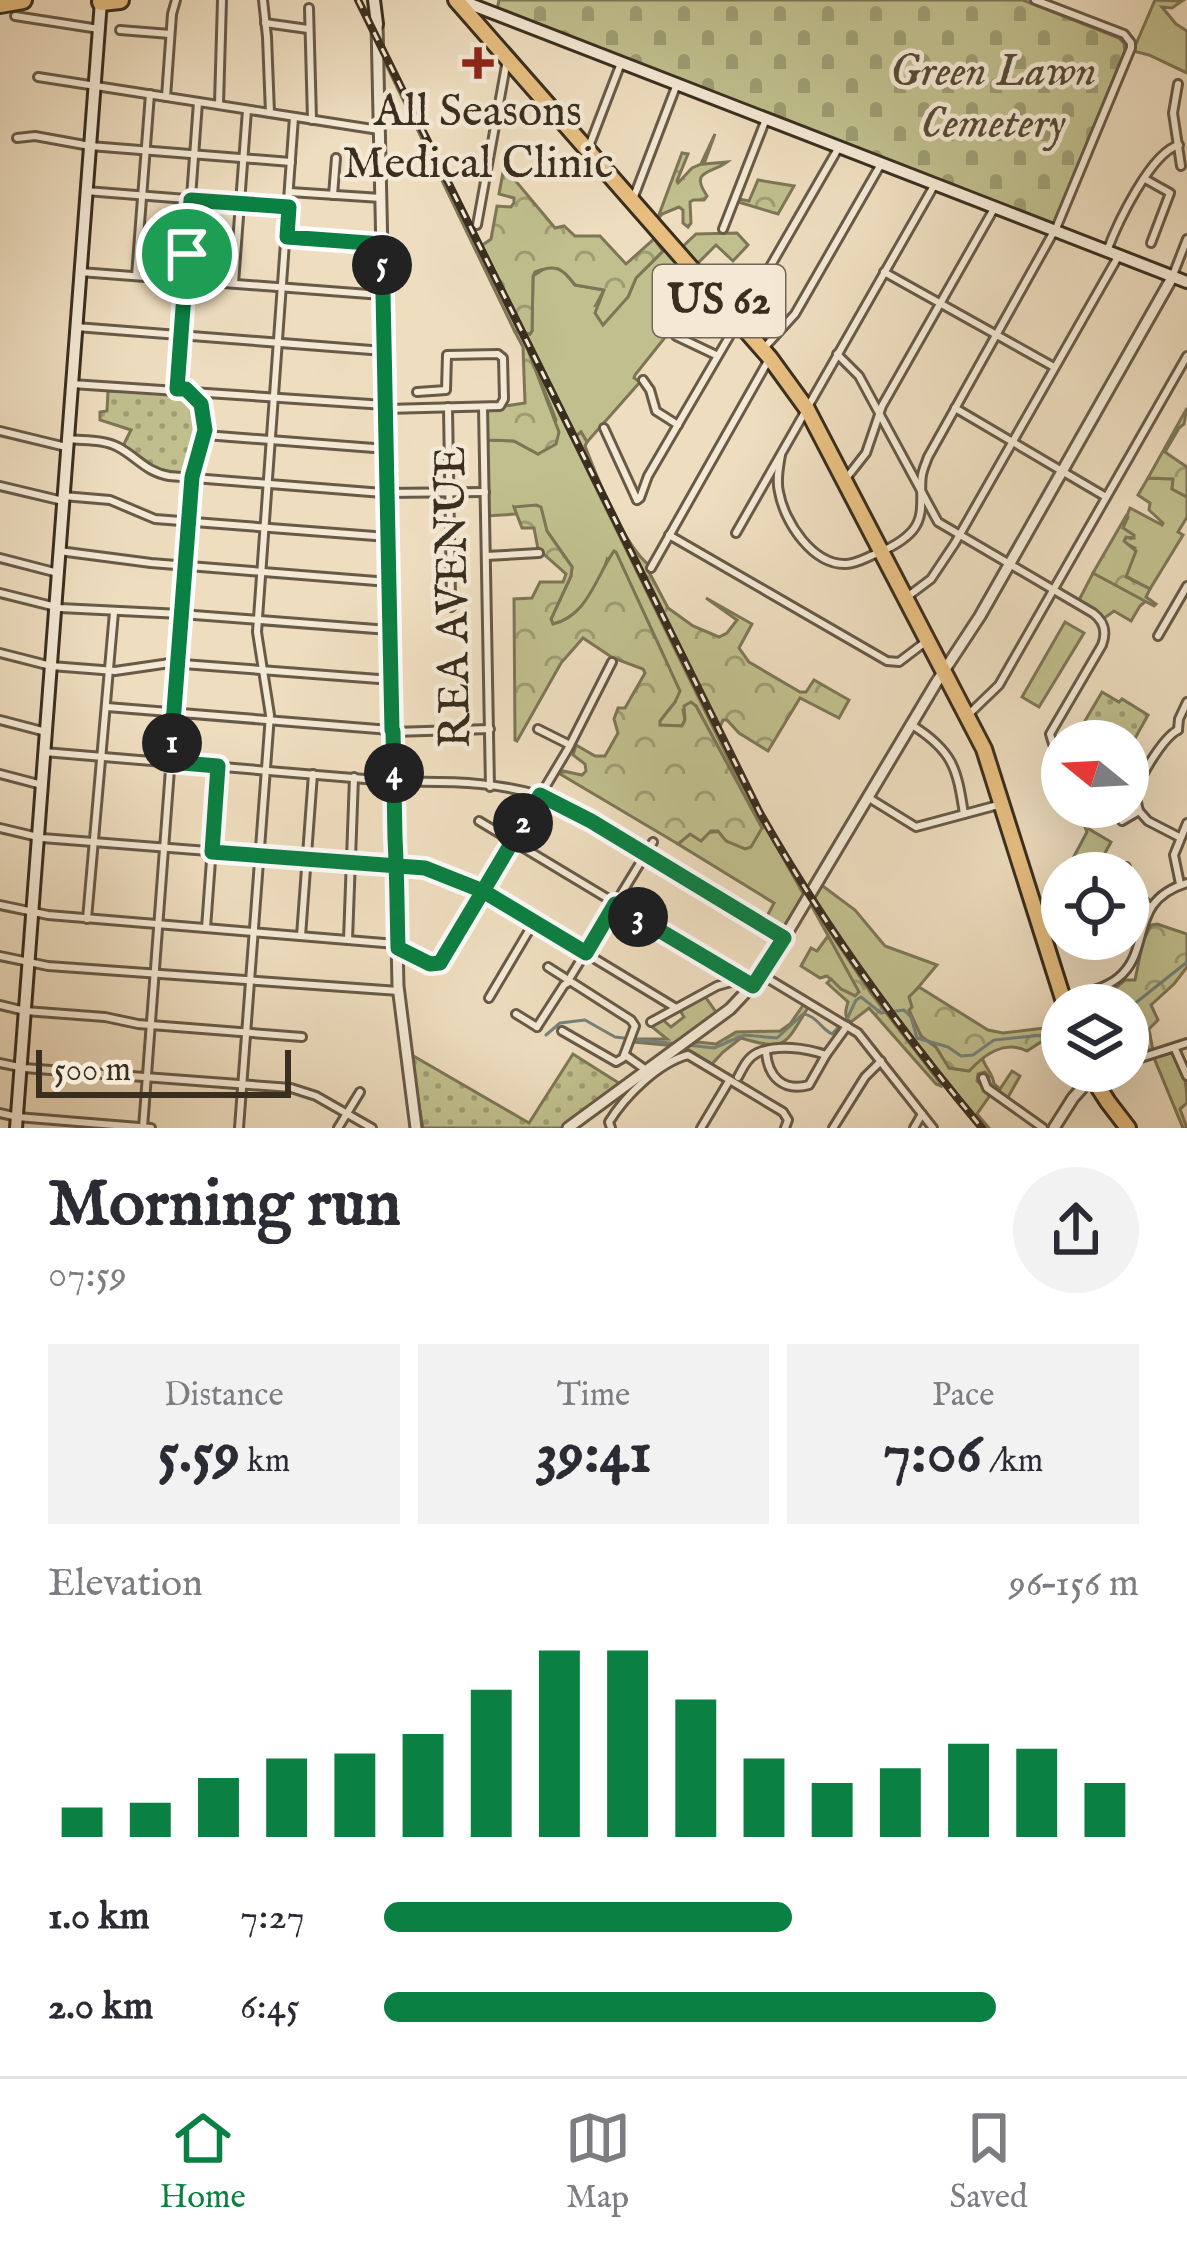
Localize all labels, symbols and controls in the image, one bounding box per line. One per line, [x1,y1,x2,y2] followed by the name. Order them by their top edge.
[889,44,1097,153] park label: Green Lawn Cemetery
[462,47,494,79] marker: All Seasons Medical Clinic
[342,84,614,193] place label: All Seasons Medical Clinic
[136,203,238,305] pin
[154,221,220,287] icon: arrive
[352,235,412,295] pin: 5
[376,244,388,286] text: 5
[653,265,785,337] road number: US 62
[423,445,485,749] street label: REA AVENUE
[142,713,202,773] pin: 1
[1041,720,1149,828] north arrow
[1041,720,1149,1092] map controls
[166,722,178,764] text: 1
[364,743,424,803] pin: 4
[386,752,402,794] text: 4
[493,793,553,853] pin: 2
[515,802,531,844] text: 2
[1041,852,1149,960] button: locate
[608,887,668,947] pin: 3
[632,896,644,938] text: 3
[1041,984,1149,1092] button: layers
[36,1044,291,1097] scale bar
[54,1050,131,1092] text: 500 m
[48,1164,401,1248] text: Morning run
[1013,1167,1139,1293] button: share
[48,1251,127,1300] text: 07:59
[164,1375,284,1417] text: Distance
[557,1375,630,1417] text: Time
[932,1375,994,1417] text: Pace
[157,1417,240,1493] text: 5.59
[535,1417,652,1493] text: 39:41
[883,1417,982,1493] text: 7:06
[240,1441,290,1483] text: km
[982,1441,1043,1483] text: /km
[48,1560,203,1609] text: Elevation
[1009,1560,1139,1609] text: 96–156 m
[48,1893,150,1942] text: 1.0 km
[240,1893,305,1942] text: 7:27
[48,1983,153,2032] text: 2.0 km
[240,1983,300,2032] text: 6:45
[159,2105,246,2219] tab: Home
[565,2105,631,2219] tab: Map
[949,2105,1028,2219] tab: Saved

